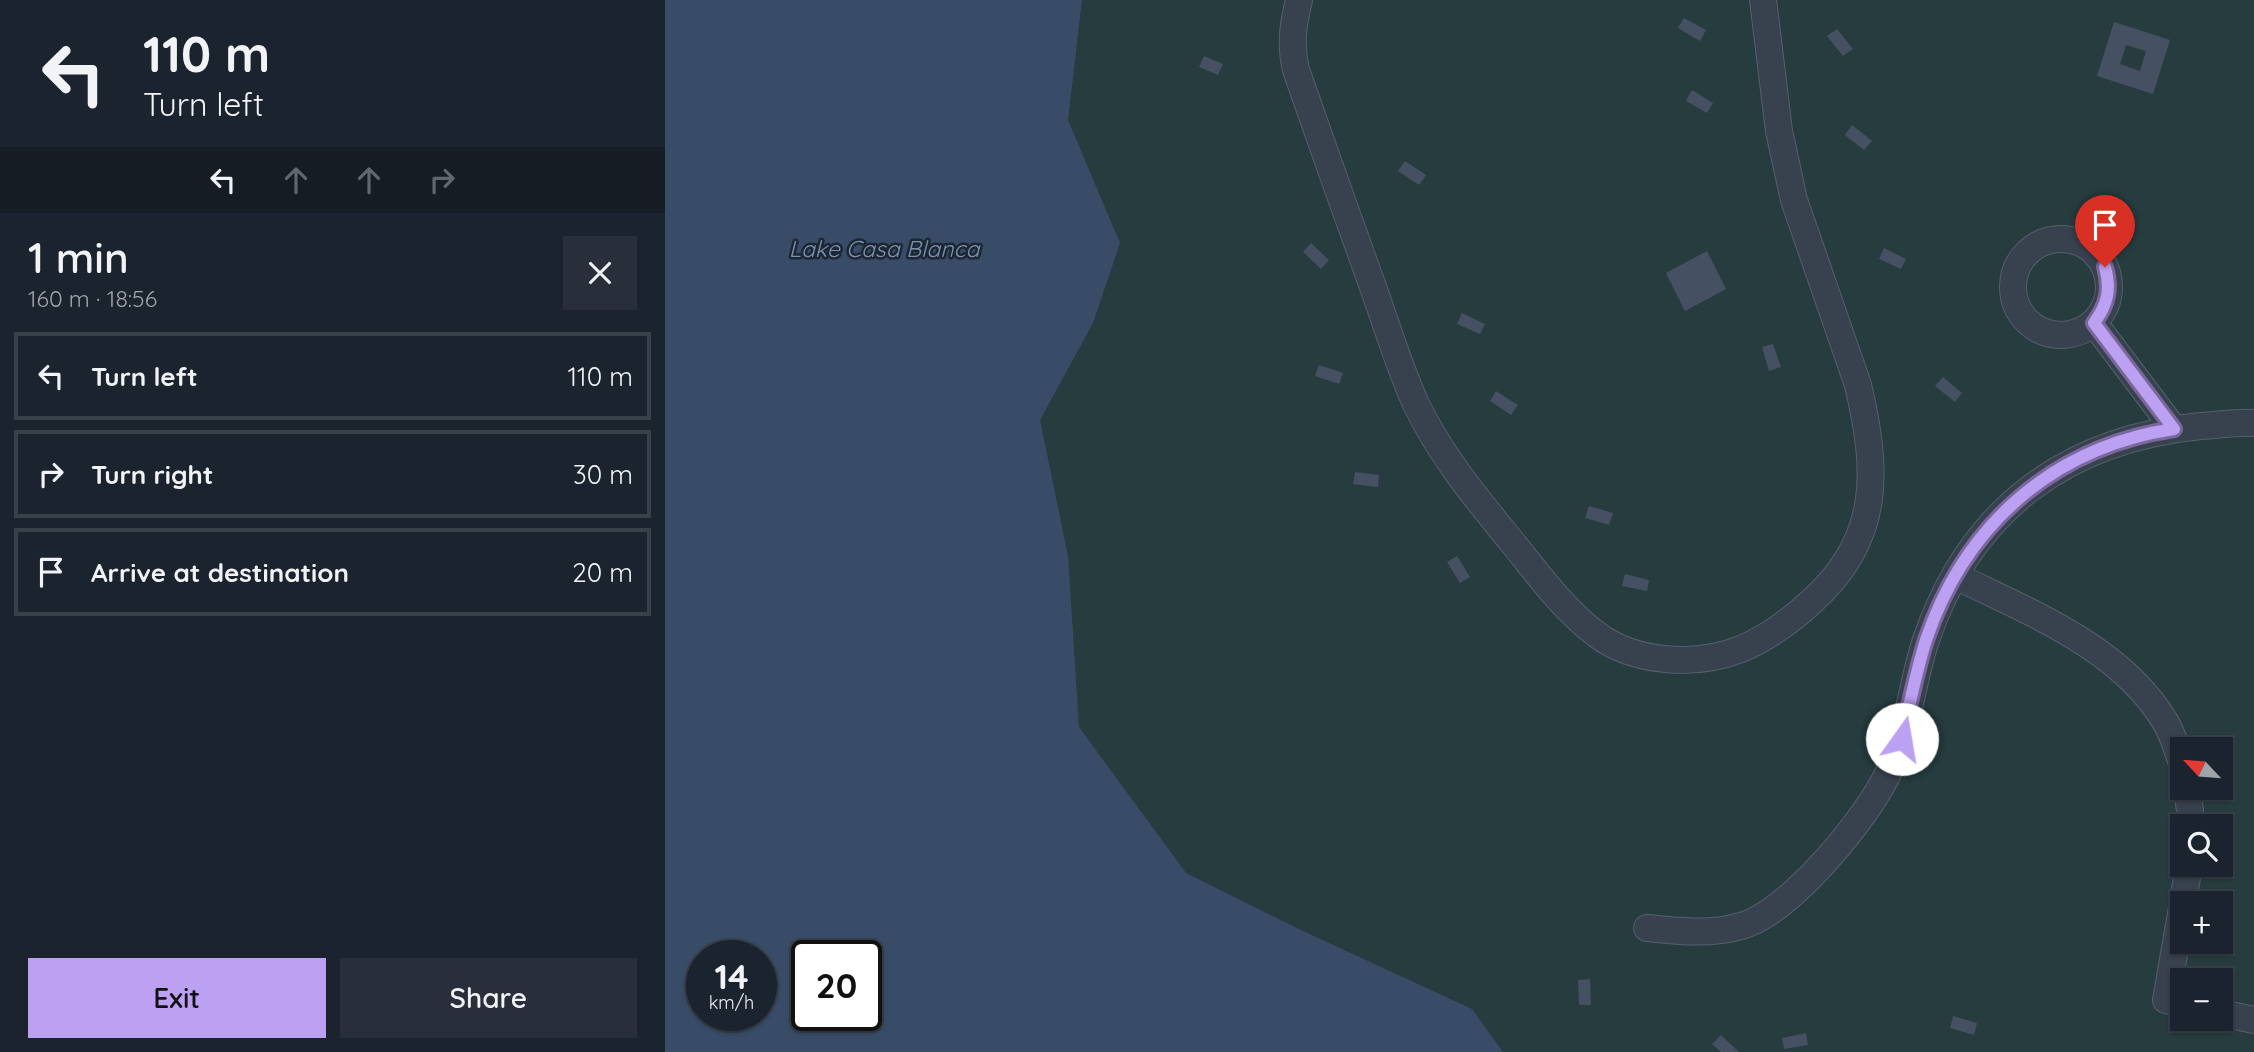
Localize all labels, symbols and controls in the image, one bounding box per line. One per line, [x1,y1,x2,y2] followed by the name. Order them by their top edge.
[143,23,270,84] text: 110 m
[28,28,119,119] icon: left
[143,84,264,124] text: Turn left
[204,161,242,199] icon: left
[277,161,315,199] icon: ahead
[350,161,388,199] icon: ahead
[423,161,461,199] icon: right
[2075,195,2135,267] pin
[2086,206,2124,244] icon: arrive
[28,231,129,284] text: 1 min
[789,234,980,263] water label: Lake Casa Blanca
[563,236,637,310] button: close
[28,284,157,313] text: 160 m · 18:56
[32,357,70,395] icon: left
[91,360,198,393] text: Turn left
[567,360,633,393] text: 110 m
[32,455,70,493] icon: right
[91,458,213,491] text: Turn right
[573,458,633,491] text: 30 m
[32,553,70,591] icon: arrive
[91,556,349,589] text: Arrive at destination
[572,556,633,589] text: 20 m
[1865,702,1939,776] position arrow
[2170,737,2233,800] north arrow
[2170,737,2233,1031] map controls
[2170,814,2233,877] button: search
[2170,891,2233,954] button: +
[791,940,882,1031] speed limit sign: 20
[714,954,749,998] text: 14
[28,958,326,1038] button: Exit
[340,958,637,1038] button: Share
[2170,968,2233,1031] button: −
[709,991,754,1014] text: km/h

